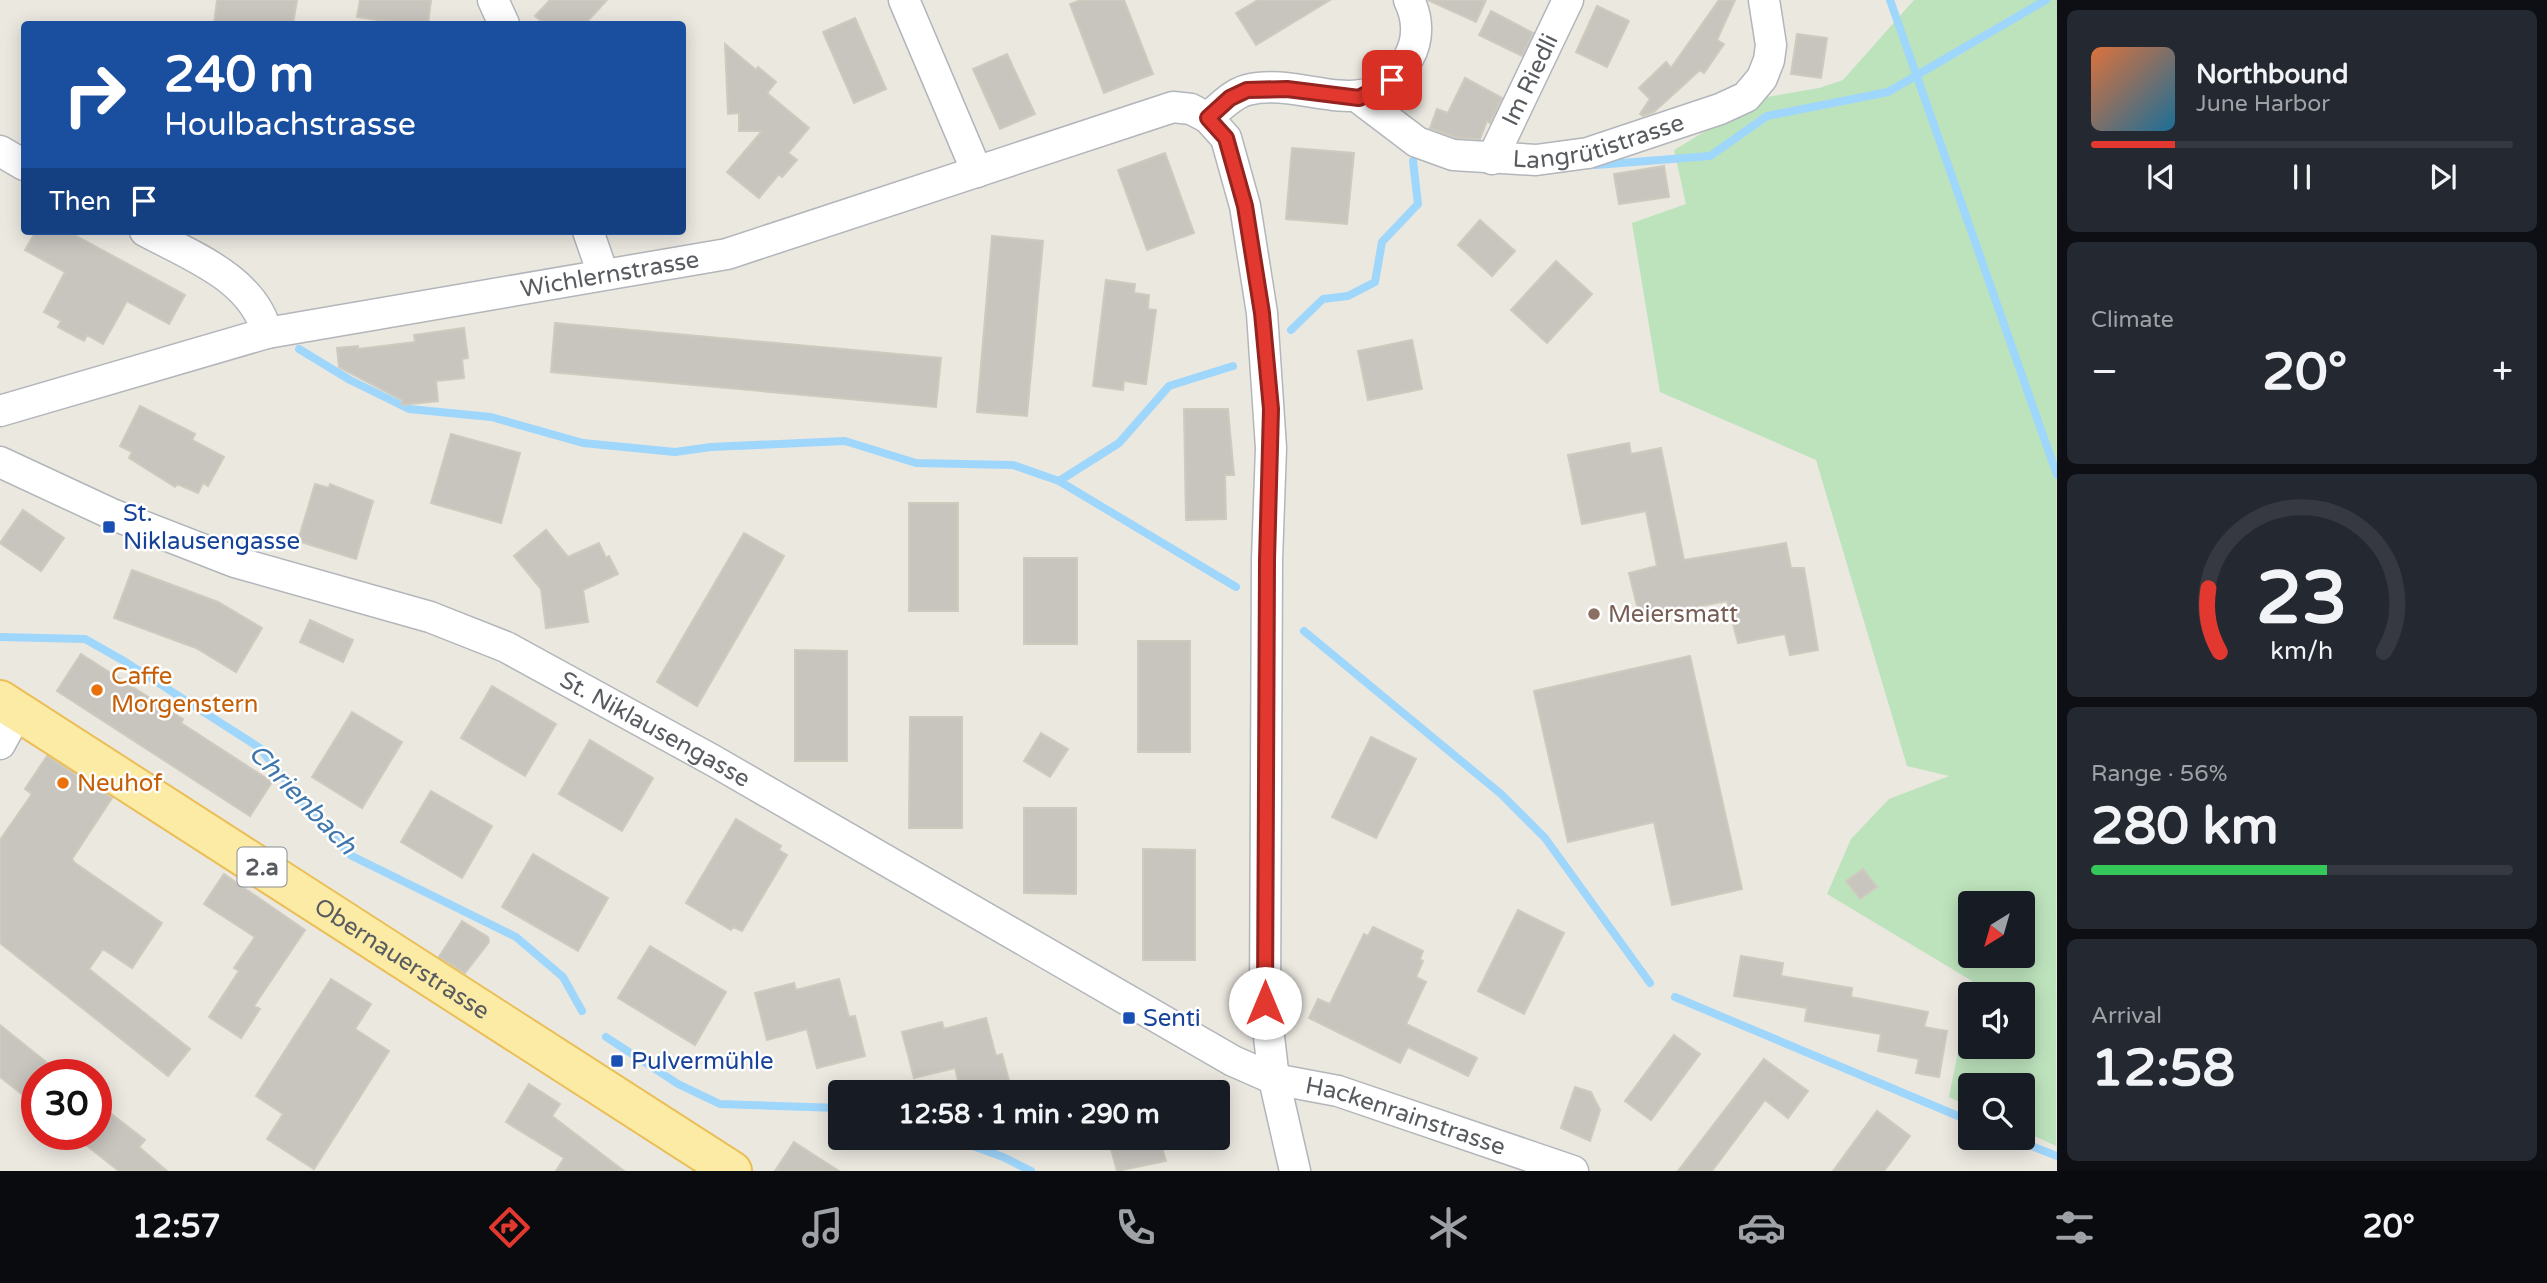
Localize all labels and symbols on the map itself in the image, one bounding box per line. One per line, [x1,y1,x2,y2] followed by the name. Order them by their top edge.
[1496,29,1565,131] street label: Im Riedli
[1362,50,1422,110] pin
[1512,108,1688,175] street label: Langrütistrasse
[518,245,701,304] street label: Wichlernstrasse
[123,499,300,556] place label: St. Niklausengasse
[101,519,117,535] marker: St. Niklausengasse
[1608,600,1738,629] place label: Meiersmatt
[1586,606,1602,622] marker: Meiersmatt
[111,662,258,719] place label: Caffe Morgenstern
[555,665,755,794] street label: St. Niklausengasse
[89,682,105,698] marker: Caffe Morgenstern
[242,738,364,862] water label: Chrienbach
[77,769,163,798] place label: Neuhof
[55,775,71,791] marker: Neuhof
[238,848,286,887] road number: 2.a
[1958,891,2035,968] north arrow
[309,892,495,1026] street label: Obernauerstrasse
[1228,966,1302,1040] position arrow
[1143,1004,1201,1033] place label: Senti
[1121,1010,1137,1026] marker: Senti
[631,1047,774,1076] place label: Pulvermühle
[609,1053,625,1069] marker: Pulvermühle
[21,1059,112,1150] speed limit sign: 30
[1303,1071,1509,1162] street label: Hackenrainstrasse

